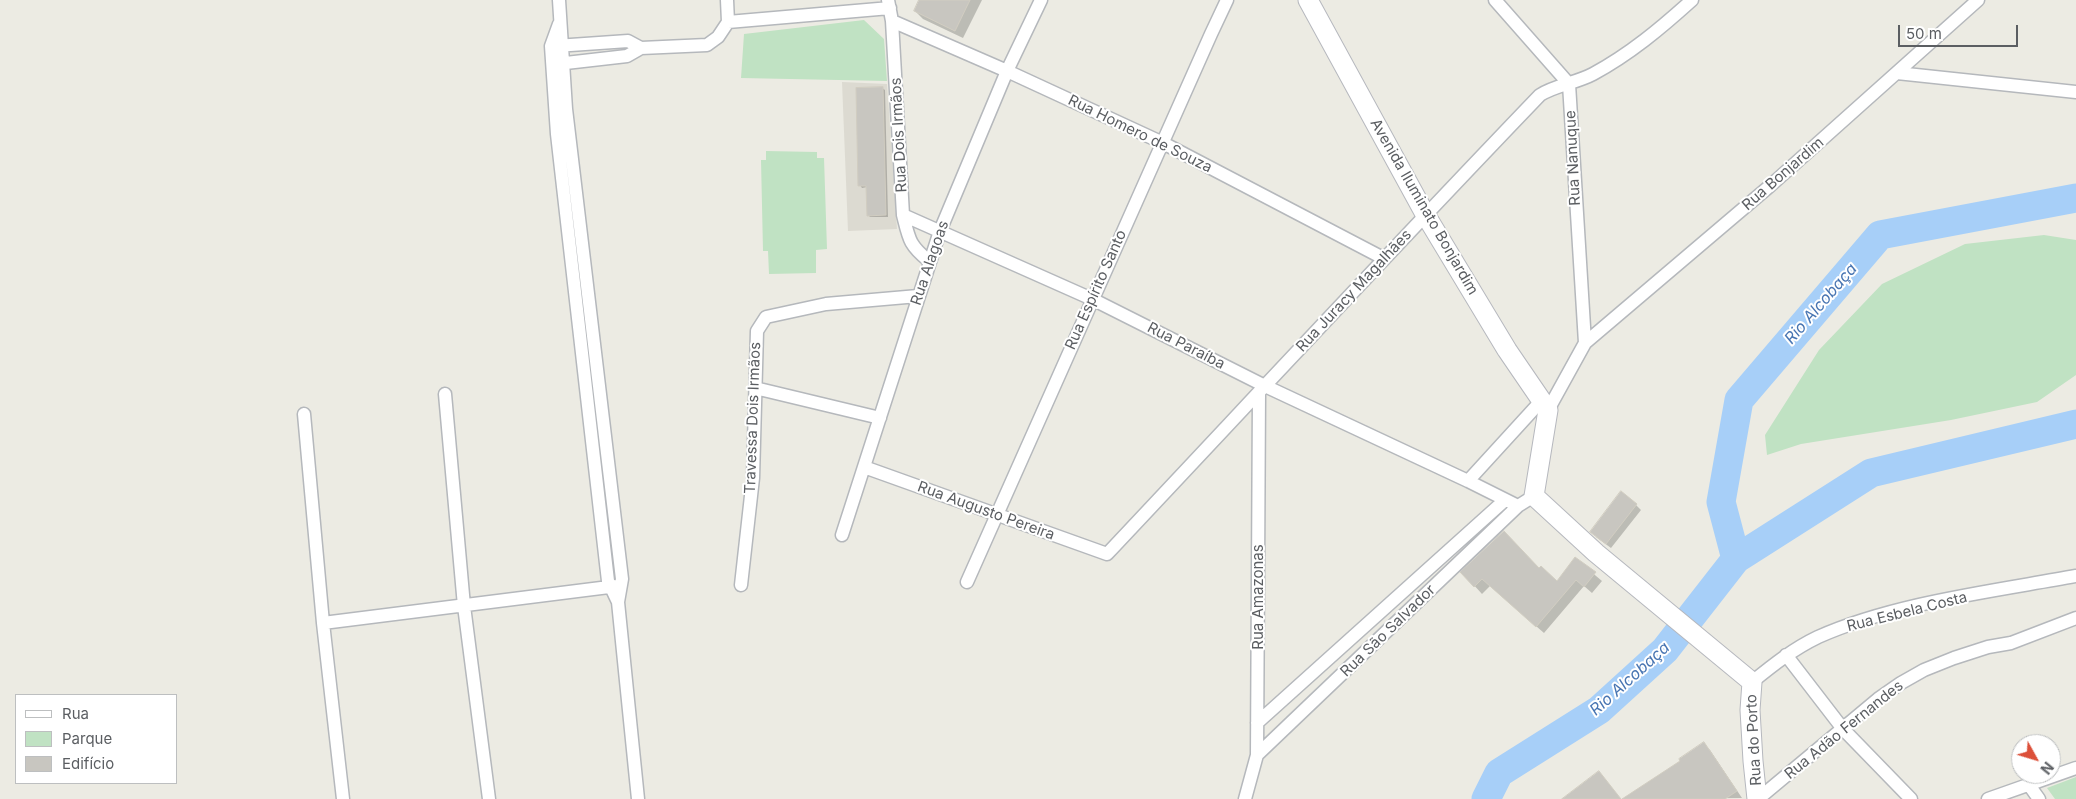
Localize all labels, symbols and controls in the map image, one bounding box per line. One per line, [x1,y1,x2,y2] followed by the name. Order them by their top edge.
[1901,15,2021,47] scale bar
[1906,24,1942,43] text: 50 m
[887,77,911,193] street label: Rua Dois Irmãos
[1065,91,1215,177] street label: Rua Homero de Souza
[1562,110,1584,206] street label: Rua Nanuque
[1366,116,1482,298] street label: Avenida Iluminato Bonjardim
[1739,134,1827,214] street label: Rua Bonjardim
[907,218,953,308] street label: Rua Alagoas
[1293,226,1415,356] street label: Rua Juracy Magalhães
[1062,227,1130,353] street label: Rua Espírito Santo
[1781,260,1861,348] water label: Rio Alcobaça
[1144,319,1228,373] street label: Rua Paraíba
[741,342,765,494] street label: Travessa Dois Irmãos
[915,478,1057,544] street label: Rua Augusto Pereira
[1249,544,1267,650] street label: Rua Amazonas
[1337,581,1439,681] street label: Rua São Salvador
[1845,588,1969,636] street label: Rua Esbela Costa
[1586,638,1674,720] water label: Rio Alcobaça
[1781,677,1907,783] street label: Rua Adão Fernandes
[15,694,178,784] legend
[1743,694,1765,786] street label: Rua do Porto
[62,704,89,723] text: Rua
[62,729,112,748] text: Parque
[2011,734,2061,784] north arrow
[62,754,114,773] text: Edifício
[2037,759,2057,778] text: N

